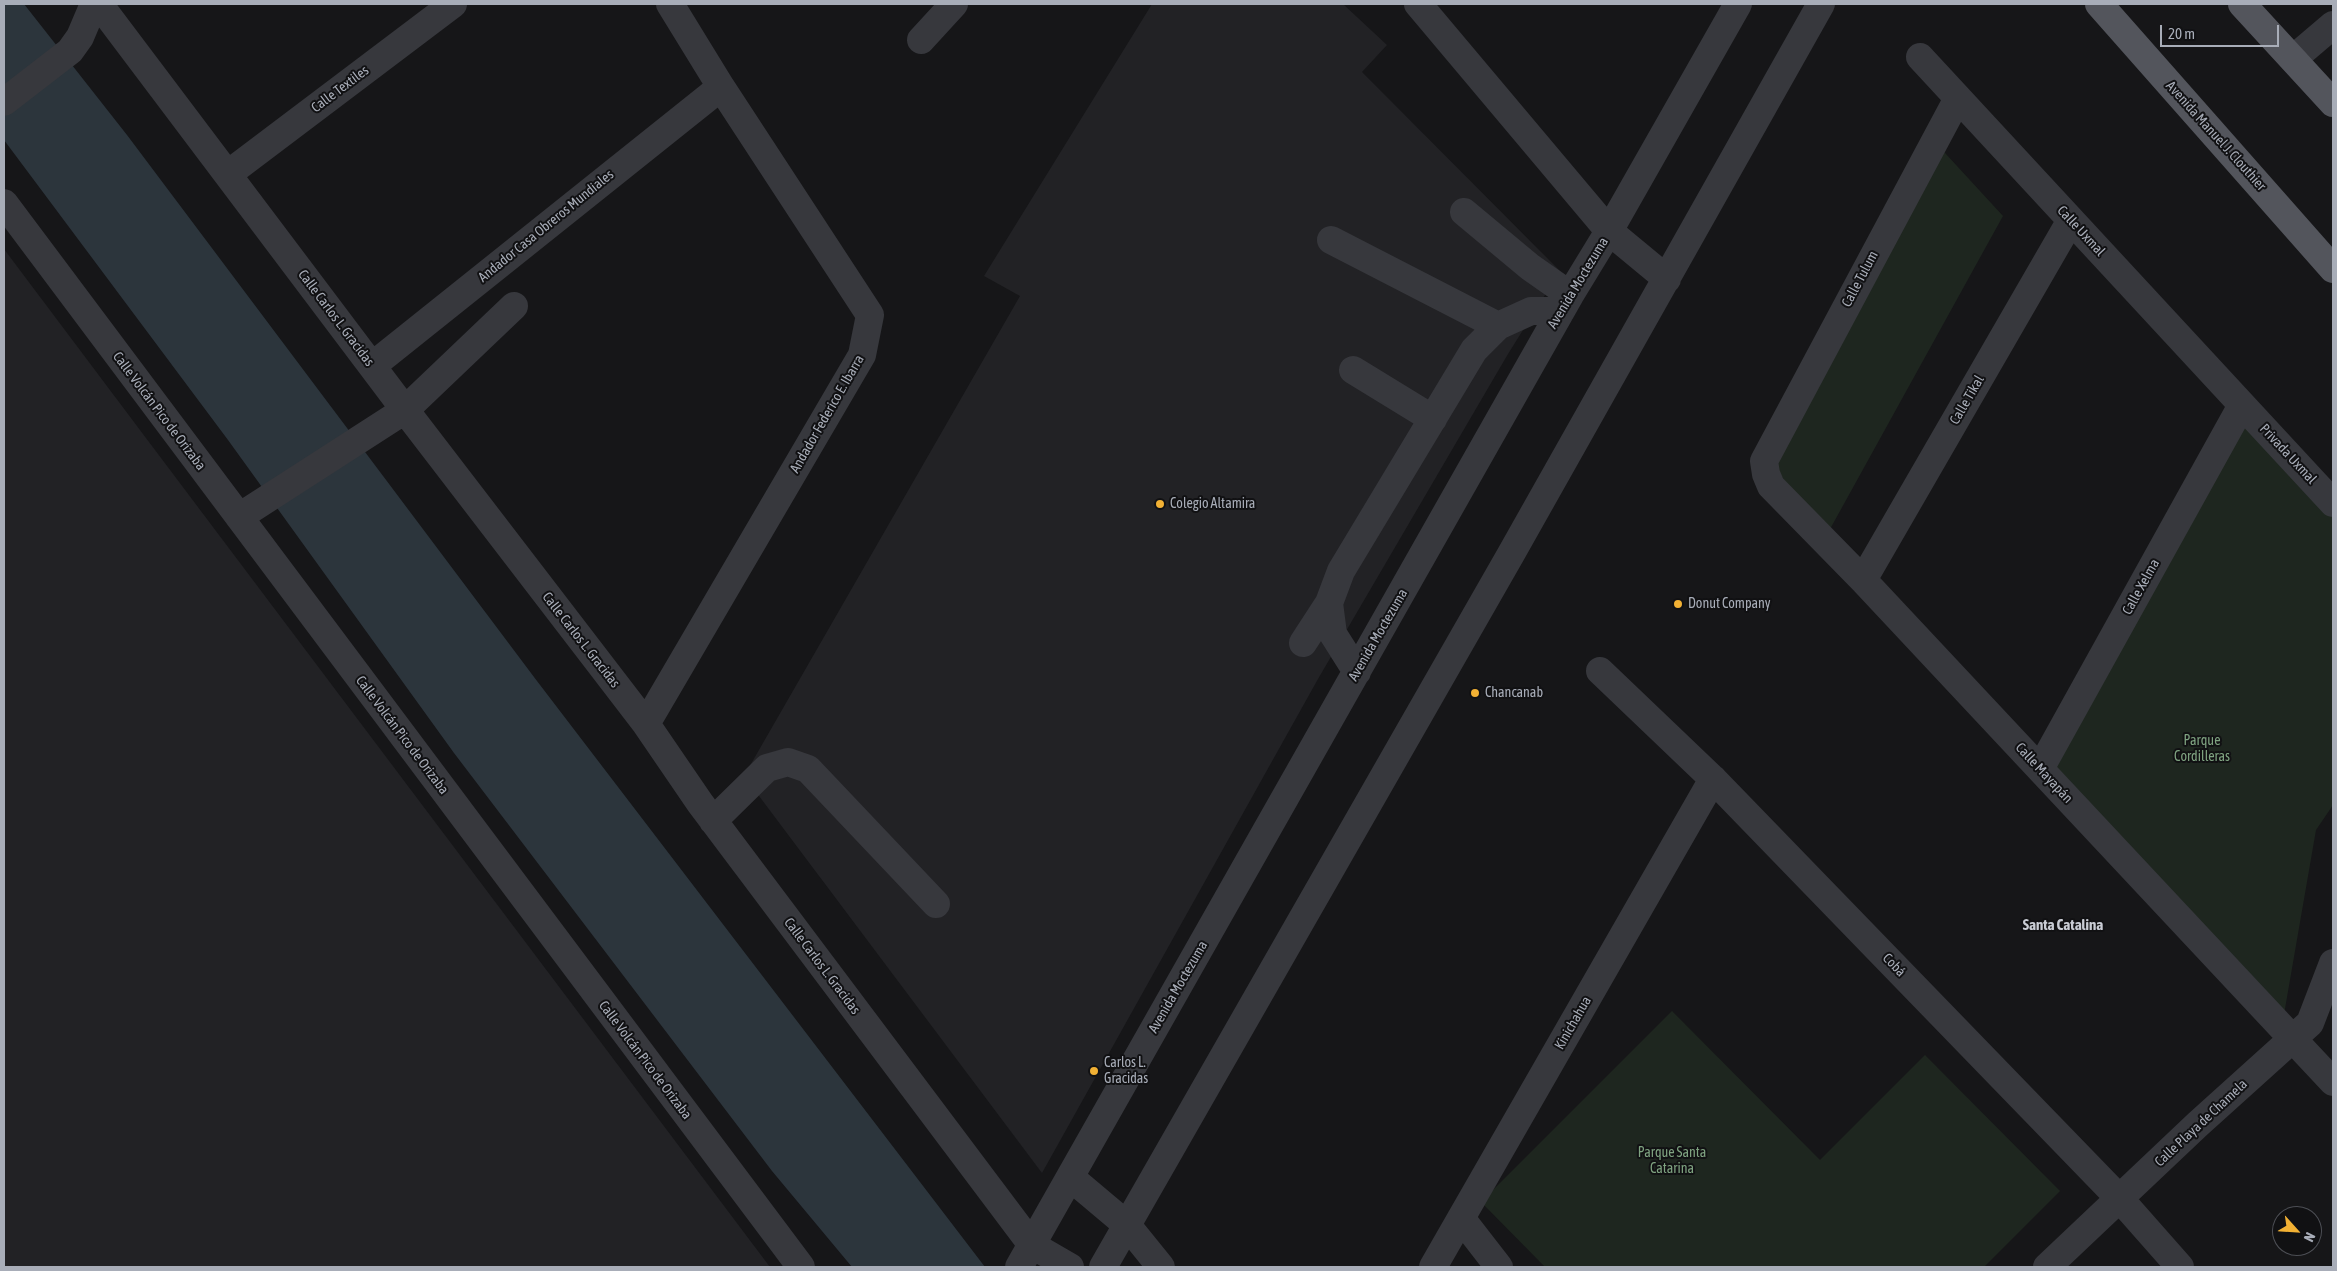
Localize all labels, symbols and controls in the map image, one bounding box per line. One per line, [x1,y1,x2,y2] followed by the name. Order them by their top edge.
[2162,15,2281,47] scale bar
[2168,25,2195,42] text: 20 m
[308,62,372,116] street label: Calle Textiles
[2162,78,2270,194] street label: Avenida Manuel J. Clouthier
[475,166,617,286] street label: Andador Casa Obreros Mundiales
[2054,202,2108,260] street label: Calle Uxmal
[1544,234,1612,332] street label: Avenida Moctezuma
[1838,248,1882,310] street label: Calle Tulum
[294,266,378,370] street label: Calle Carlos L. Gracidas
[109,348,209,474] street label: Calle Volcán Pico de Orizaba
[786,352,868,476] street label: Andador Federico E. Ibarra
[1946,372,1988,428] street label: Calle Tikal
[2256,421,2320,487] street label: Privada Uxmal
[1170,496,1255,512] place label: Colegio Altamira
[1154,498,1166,510] marker: Colegio Altamira
[2119,556,2163,618] street label: Calle Xelma
[1345,586,1411,684] street label: Avenida Moctezuma
[539,589,623,691] street label: Calle Carlos L. Gracidas
[1688,596,1771,612] place label: Donut Company
[1672,598,1684,610] marker: Donut Company
[352,672,452,798] street label: Calle Volcán Pico de Orizaba
[1485,685,1543,701] place label: Chancanab
[1469,687,1481,699] marker: Chancanab
[2174,733,2230,766] park label: Parque Cordilleras
[2012,739,2076,807] street label: Calle Mayapán
[780,914,864,1018] street label: Calle Carlos L. Gracidas
[2023,916,2103,934] district label: Santa Catalina
[1145,938,1211,1036] street label: Avenida Moctezuma
[1879,950,1909,980] street label: Cobá
[1551,993,1595,1053] street label: Kinichahua
[595,997,695,1123] street label: Calle Volcán Pico de Orizaba
[1104,1055,1148,1088] place label: Carlos L. Gracidas
[1088,1065,1100,1077] marker: Carlos L. Gracidas
[2151,1076,2251,1170] street label: Calle Playa de Chamela
[1638,1145,1706,1178] park label: Parque Santa Catarina
[2272,1206,2322,1256] north arrow
[2301,1230,2319,1244] text: N

